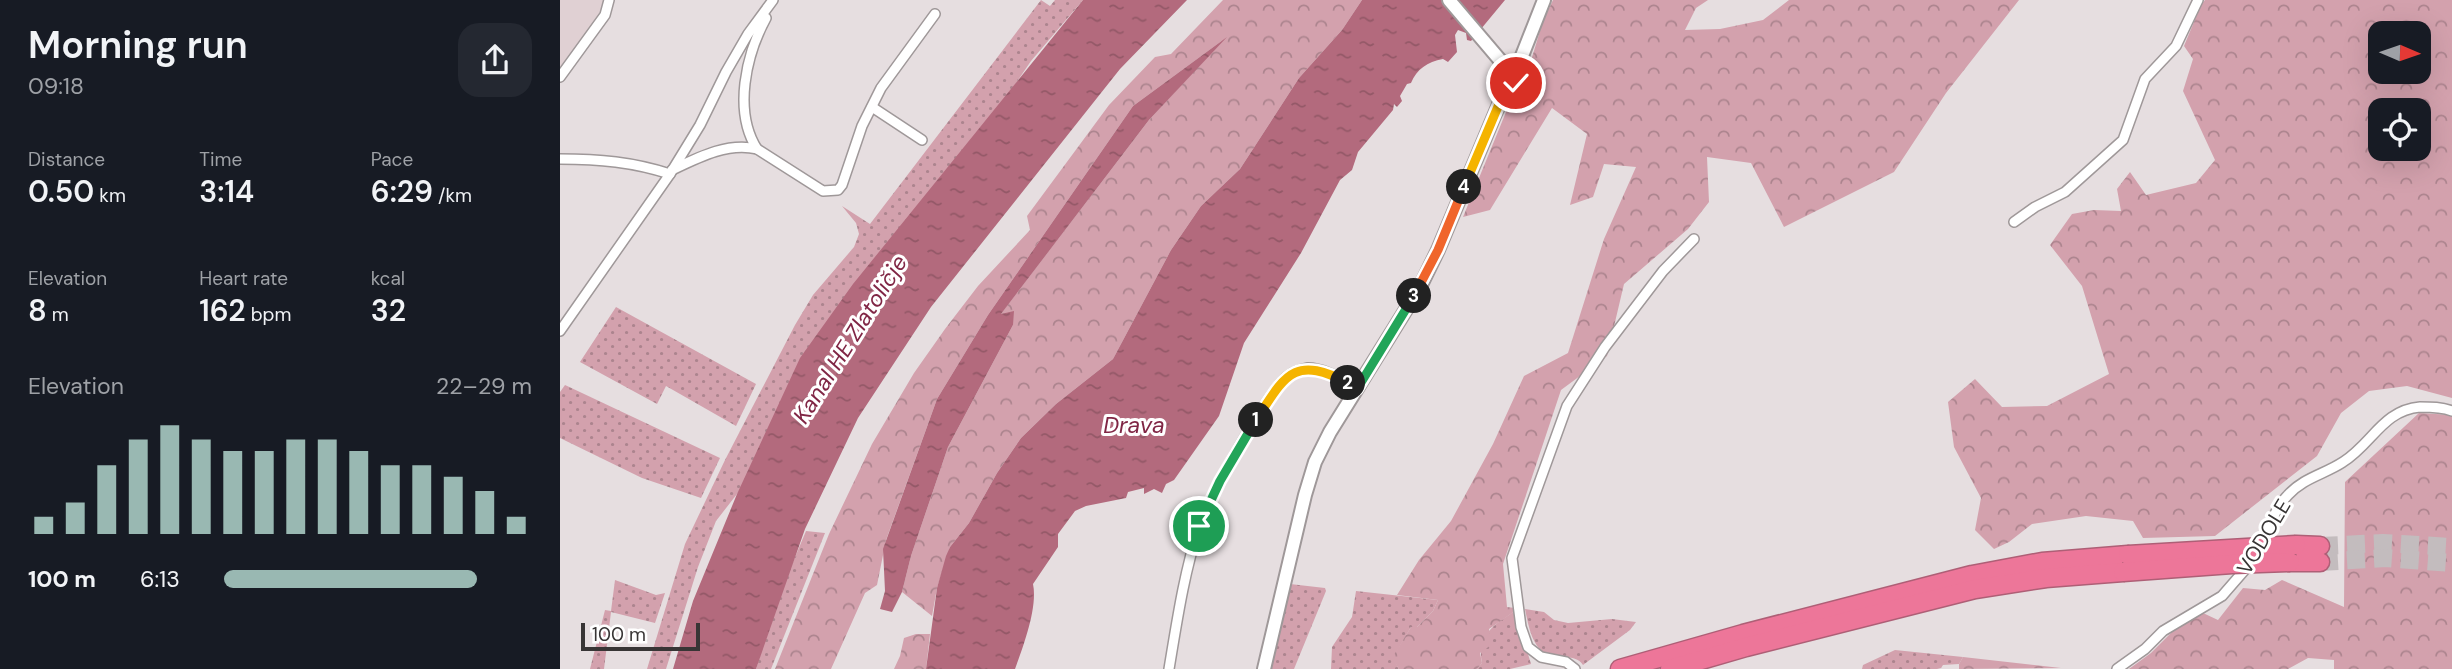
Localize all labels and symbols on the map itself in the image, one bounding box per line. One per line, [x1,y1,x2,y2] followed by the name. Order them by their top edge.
[2368,21,2431,84] north arrow
[1486,53,1546,113] pin
[1446,170,1482,204] pin: 4
[786,249,914,429] water label: Kanal HE Zlatoličje
[1396,278,1432,314] pin: 3
[1330,366,1366,400] pin: 2
[1238,402,1274,438] pin: 1
[1103,410,1165,440] water label: Drava
[2231,494,2297,580] street label: VODOLE
[1169,496,1229,556] pin
[581,620,700,652] scale bar

